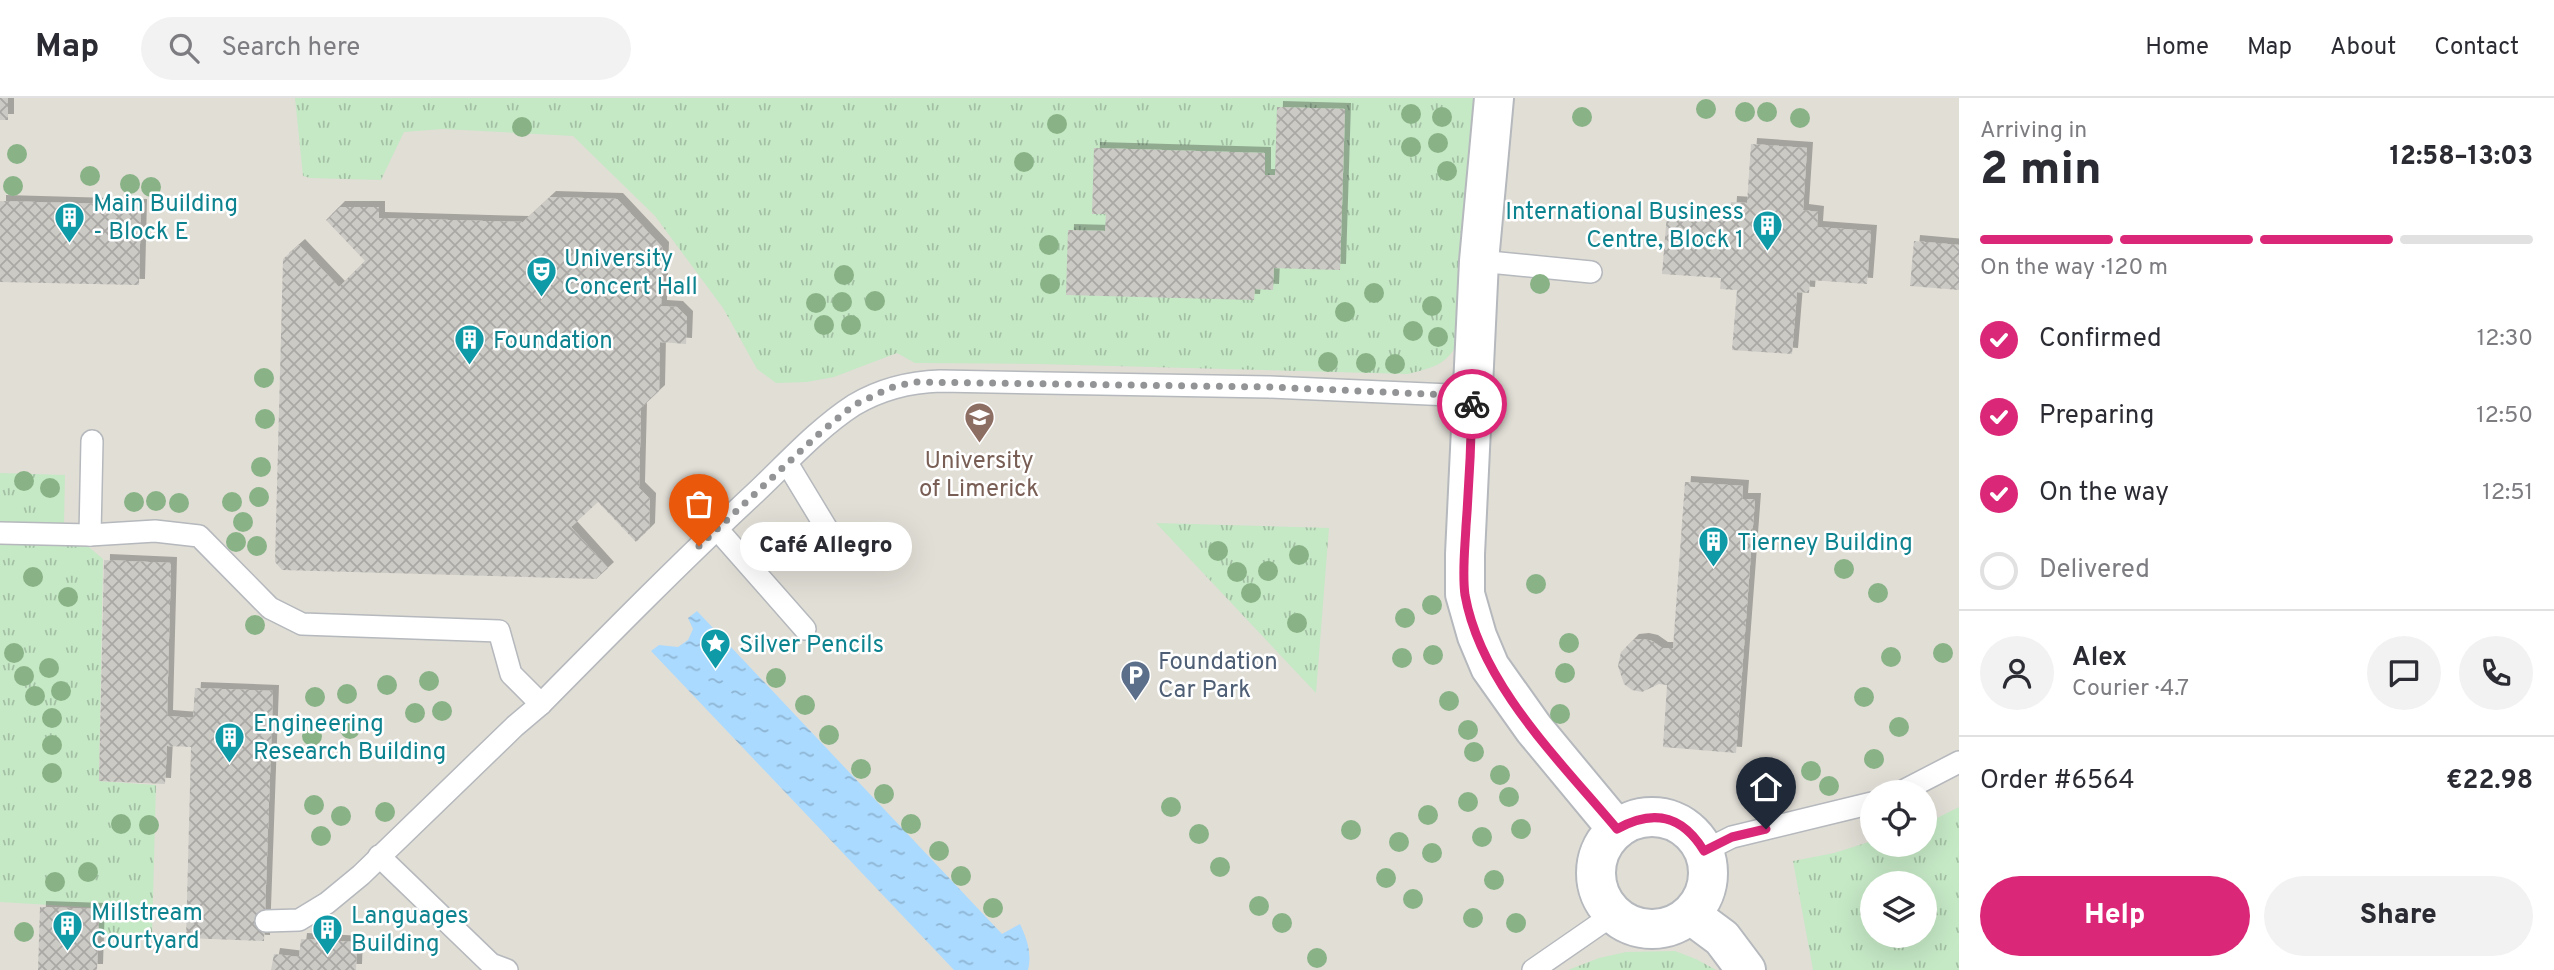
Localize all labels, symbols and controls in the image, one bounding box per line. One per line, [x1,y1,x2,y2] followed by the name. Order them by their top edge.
[141,17,631,80] search box
[35,27,99,69] text: Map
[165,29,203,67] icon: search
[221,32,360,65] text: Search here
[2145,33,2209,63] text: Home
[2247,33,2292,63] text: Map
[2330,33,2396,63] text: About
[2434,33,2519,63] text: Contact
[1980,117,2087,146] text: Arriving in
[2389,141,2533,174] text: 12:58–13:03
[1980,142,2102,201] text: 2 min
[93,190,238,248] place label: Main Building - Block E
[1505,198,1744,256] place label: International Business Centre, Block 1
[53,200,87,244] building icon: Main Building - Block E
[1750,208,1784,252] building icon: International Business Centre, Block 1
[564,245,698,303] place label: University Concert Hall
[1980,254,2168,283] text: On the way · 120 m
[524,255,558,299] theatre icon: University Concert Hall
[1980,321,2018,359] icon: check
[453,323,487,367] building icon: Foundation
[2039,323,2162,356] text: Confirmed
[2477,325,2533,354] text: 12:30
[493,327,613,357] place label: Foundation
[1437,369,1507,439] courier
[1453,385,1491,423] icon: bike
[1980,398,2018,436] icon: check
[2039,400,2154,433] text: Preparing
[962,401,996,445] school or university icon: University of Limerick
[2476,402,2533,431] text: 12:50
[919,447,1039,505] place label: University of Limerick
[669,474,729,546] pin
[1980,475,2018,513] icon: check
[2039,477,2169,510] text: On the way
[2482,479,2533,508] text: 12:51
[680,485,718,523] icon: bag
[741,522,912,570] callout: Café Allegro
[1697,525,1731,569] building icon: Tierney Building
[1737,529,1913,559] place label: Tierney Building
[759,532,893,561] text: Café Allegro
[2039,554,2150,587] text: Delivered
[699,627,733,671] place icon: Silver Pencils
[739,631,884,661] place label: Silver Pencils
[1980,636,2054,710] button: person
[2367,636,2441,710] button: chat
[2459,636,2533,710] button: phone
[2072,642,2127,675] text: Alex
[1158,648,1278,706] place label: Foundation Car Park
[1118,658,1152,702] parking icon: Foundation Car Park
[2072,675,2189,704] text: Courier · 4.7
[253,710,446,768] place label: Engineering Research Building
[213,720,247,764] building icon: Engineering Research Building
[1736,757,1796,829] pin
[1980,765,2135,798] text: Order #6564
[2446,765,2533,798] text: €22.98
[1747,768,1785,806] icon: home
[1860,780,1937,948] map controls
[1860,780,1937,857] button: locate
[1860,871,1937,948] button: layers
[1980,876,2250,956] button: Help
[2264,876,2533,956] button: Share
[91,899,203,957] place label: Millstream Courtyard
[351,902,469,960] place label: Languages Building
[51,909,85,953] building icon: Millstream Courtyard
[311,912,345,956] building icon: Languages Building

